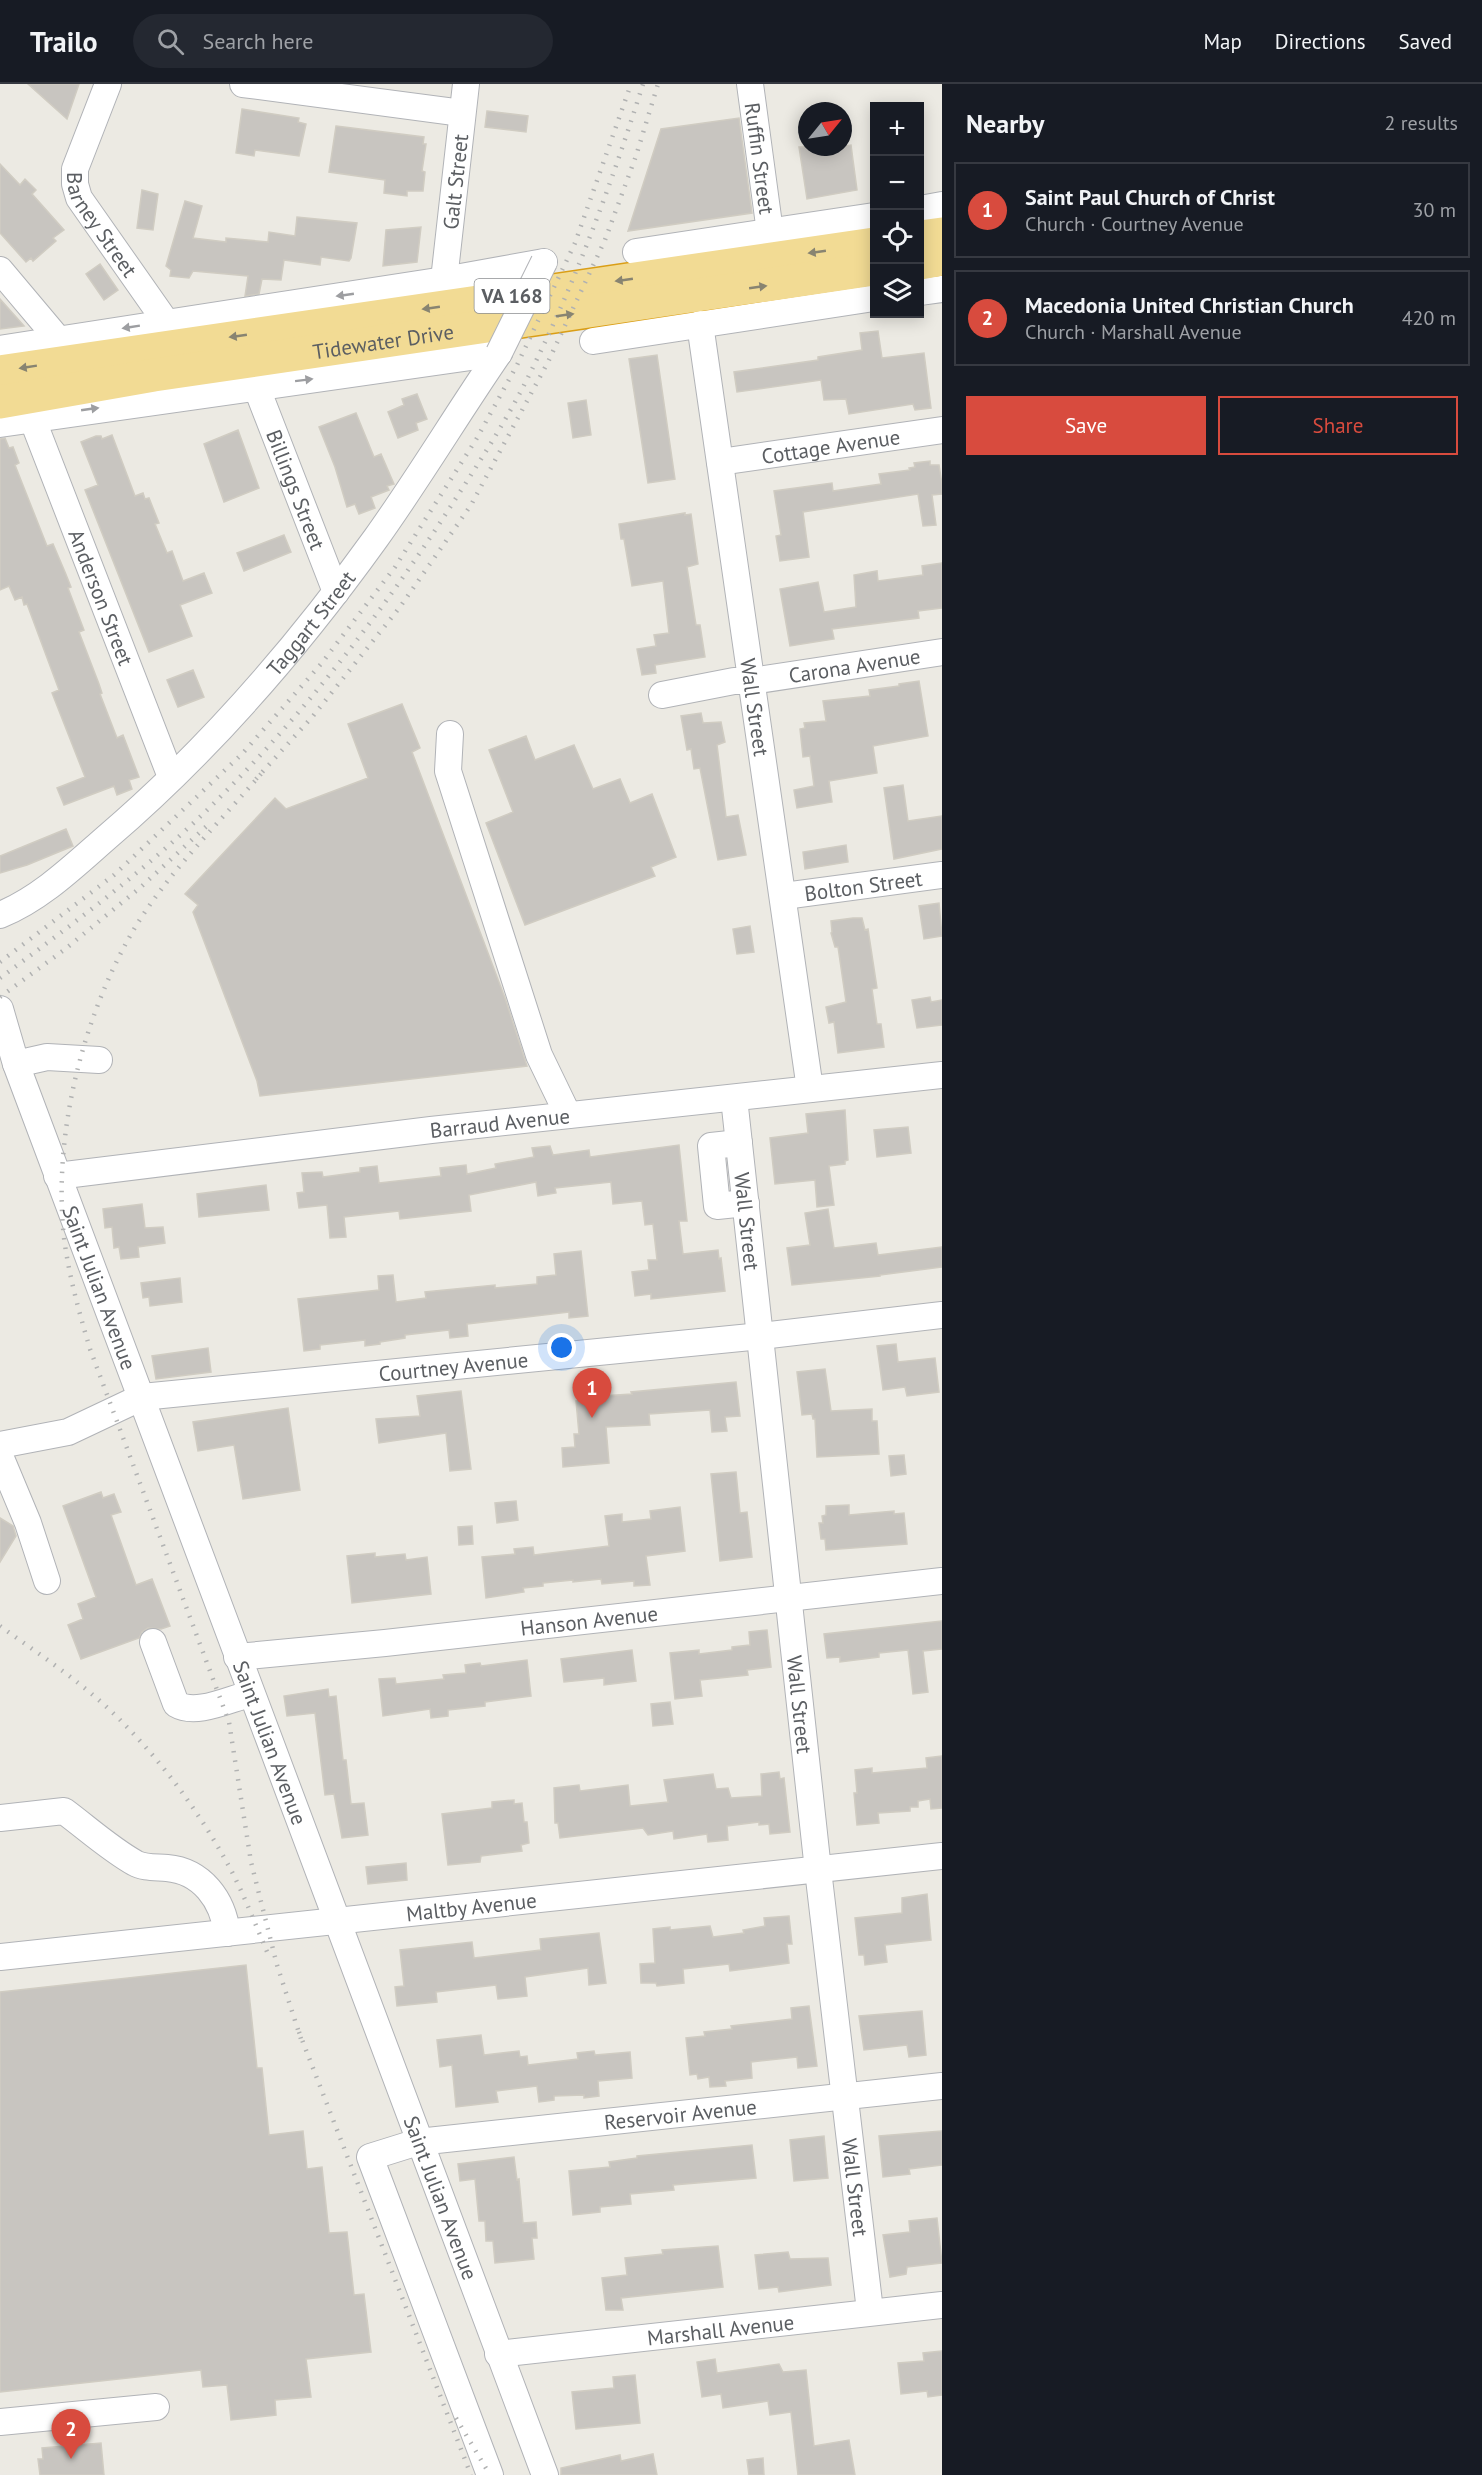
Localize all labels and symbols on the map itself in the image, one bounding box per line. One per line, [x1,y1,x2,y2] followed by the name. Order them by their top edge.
[739,101,781,216] street label: Ruffin Street
[798,102,852,156] north arrow
[436,133,474,231] street label: Galt Street
[62,172,144,282] street label: Barney Street
[807,248,826,257] one-way arrow
[614,276,633,285] one-way arrow
[474,279,550,313] road number: VA 168
[749,282,768,291] one-way arrow
[335,291,354,300] one-way arrow
[421,304,440,313] one-way arrow
[556,310,575,319] one-way arrow
[311,318,456,365] street label: Tidewater Drive
[122,323,141,332] one-way arrow
[228,332,247,341] one-way arrow
[19,363,38,372] one-way arrow
[295,375,314,384] one-way arrow
[81,405,100,414] one-way arrow
[760,423,902,469] street label: Cottage Avenue
[261,426,332,553] street label: Billings Street
[63,525,140,669] street label: Anderson Street
[261,565,361,681] street label: Taggart Street
[787,642,922,689] street label: Carona Avenue
[735,656,775,758] street label: Wall Street
[803,864,924,907] street label: Bolton Street
[428,1102,571,1144] street label: Barraud Avenue
[729,1171,766,1272] street label: Wall Street
[57,1202,143,1373] street label: Saint Julian Avenue
[547,1333,576,1362] your location
[377,1346,529,1387] street label: Courtney Avenue
[572,1368,612,1418] pin: 1
[519,1599,659,1641] street label: Hanson Avenue
[781,1654,819,1755] street label: Wall Street
[227,1657,313,1828] street label: Saint Julian Avenue
[405,1886,538,1927] street label: Maltby Avenue
[603,2092,758,2136] street label: Reservoir Avenue
[398,2112,484,2283] street label: Saint Julian Avenue
[836,2137,875,2238] street label: Wall Street
[646,2308,796,2351] street label: Marshall Avenue
[52,2410,90,2459] pin: 2

